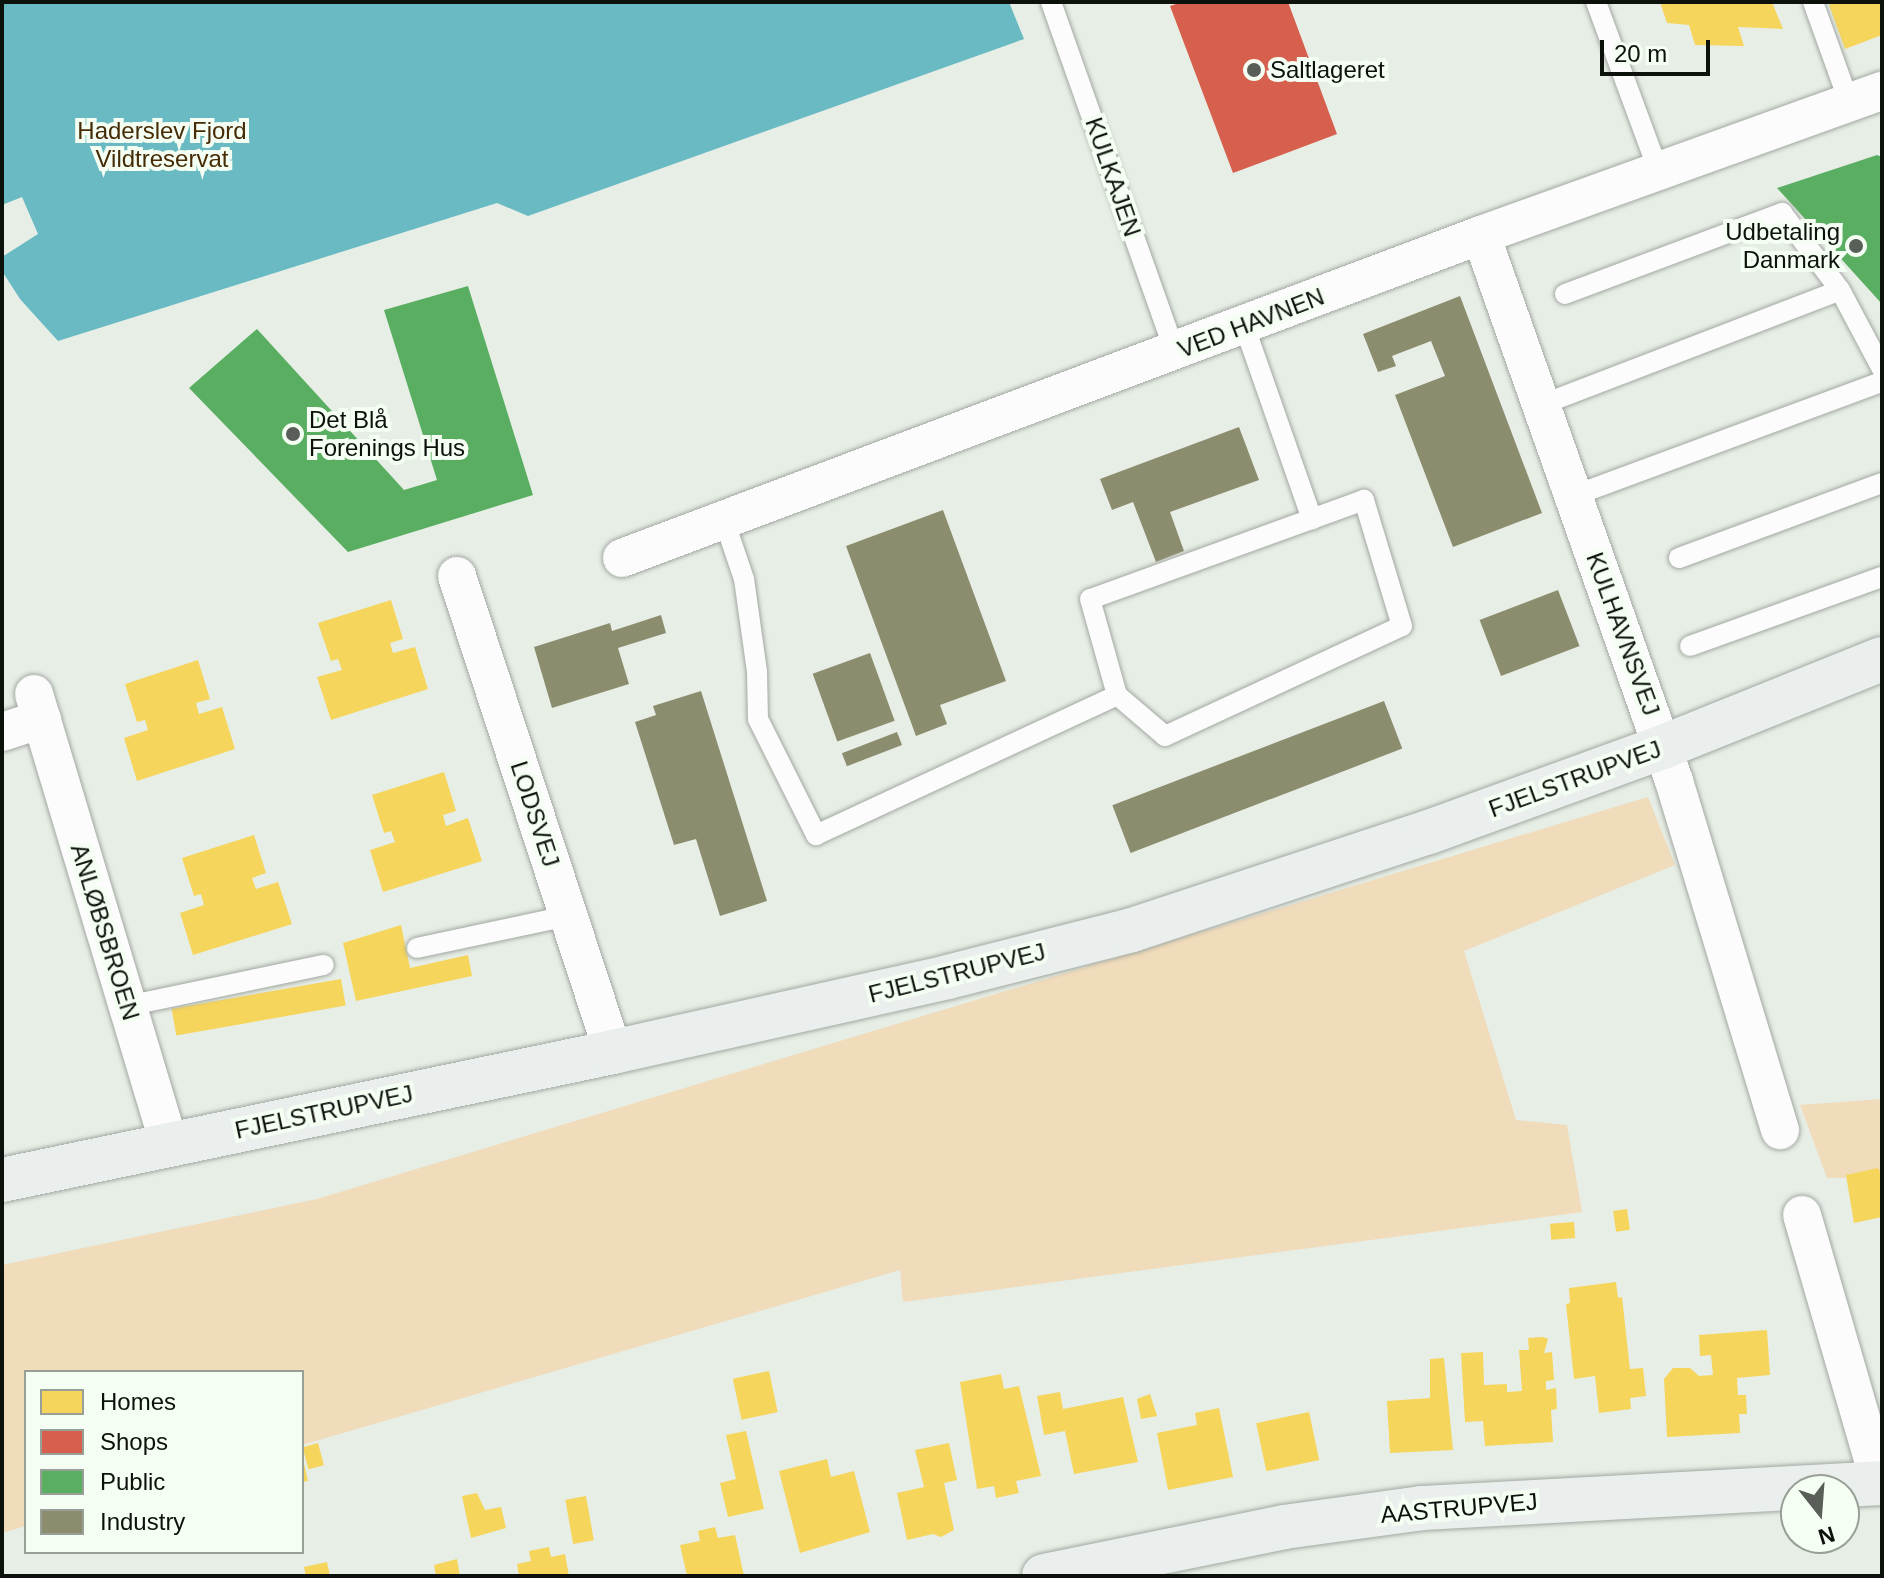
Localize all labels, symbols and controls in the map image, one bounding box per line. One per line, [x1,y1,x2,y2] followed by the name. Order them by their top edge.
[1604,24,1714,74] scale bar
[1614,40,1667,67] text: 20 m
[1270,56,1385,84] place label: Saltlageret
[1245,61,1263,79] marker: Saltlageret
[1079,114,1147,240] street label: KULKAJEN
[77,117,247,173] park label: Haderslev Fjord Vildtreservat
[1725,218,1840,274] place label: Udbetaling Danmark
[1847,237,1865,255] marker: Udbetaling Danmark
[1174,282,1328,364] street label: VED HAVNEN
[309,406,465,462] place label: Det Blå Forenings Hus
[284,425,302,443] marker: Det Blå Forenings Hus
[1580,548,1666,720] street label: KULHAVNSVEJ
[1485,734,1665,824] street label: FJELSTRUPVEJ
[504,758,566,870] street label: LODSVEJ
[65,840,145,1024] street label: ANLØBSBROEN
[866,937,1048,1009] street label: FJELSTRUPVEJ
[232,1079,416,1145] street label: FJELSTRUPVEJ
[24,1370,304,1554] legend
[100,1388,176,1415] text: Homes
[100,1428,168,1455] text: Shops
[100,1468,165,1495] text: Public
[1780,1474,1860,1554] north arrow
[1379,1487,1539,1529] street label: AASTRUPVEJ
[100,1508,185,1535] text: Industry
[1815,1521,1838,1550] text: N

